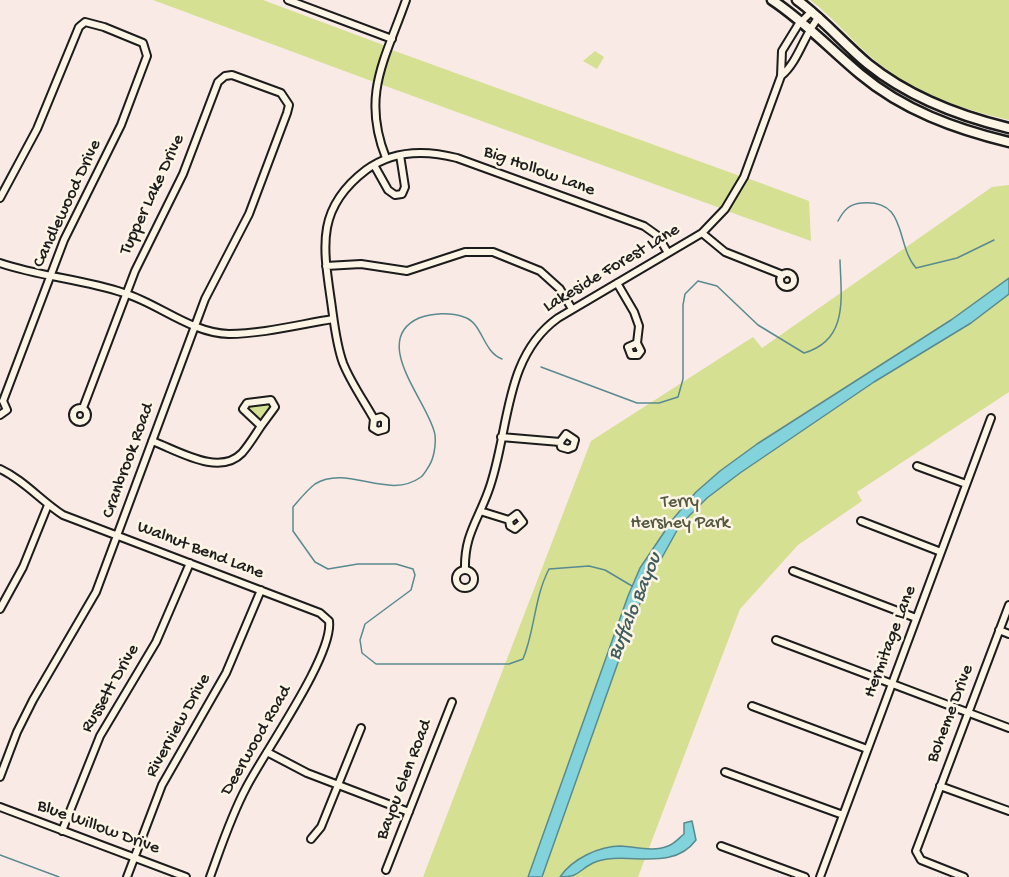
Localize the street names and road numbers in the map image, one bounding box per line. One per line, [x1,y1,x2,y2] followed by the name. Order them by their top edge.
[116,131,190,259] street label: Tupper Lake Drive
[29,137,107,271] street label: Candlewood Drive
[480,142,598,202] street label: Big Hollow Lane
[540,220,684,318] street label: Lakeside Forest Lane
[98,401,160,521] street label: Cranbrook Road
[134,517,266,585] street label: Walnut Bend Lane
[860,583,922,701] street label: Hermitage Lane
[77,641,145,737] street label: Russett Drive
[922,662,980,766] street label: Boheme Drive
[142,670,216,782] street label: Riverview Drive
[217,682,297,800] street label: Deerwood Road
[372,717,438,843] street label: Bayou Glen Road
[34,796,162,860] street label: Blue Willow Drive

